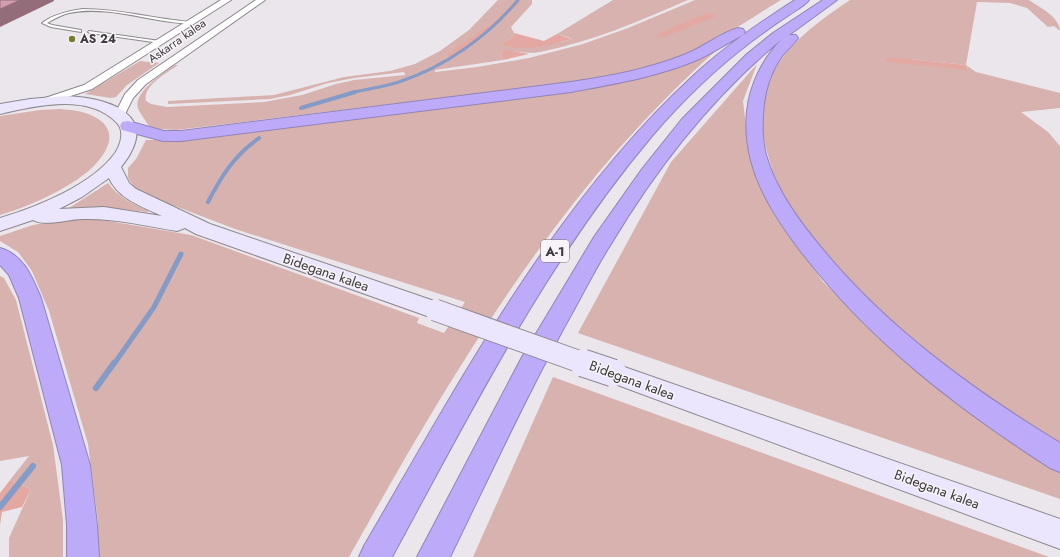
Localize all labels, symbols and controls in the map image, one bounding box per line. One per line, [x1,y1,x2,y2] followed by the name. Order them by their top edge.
[144,14,210,68] street label: Askarra kalea
[79,30,116,48] place label: AS 24
[67,34,77,44] marker: AS 24
[541,240,569,262] road number: A-1
[280,248,372,296] street label: Bidegana kalea
[586,355,678,405] street label: Bidegana kalea
[891,464,983,514] street label: Bidegana kalea

